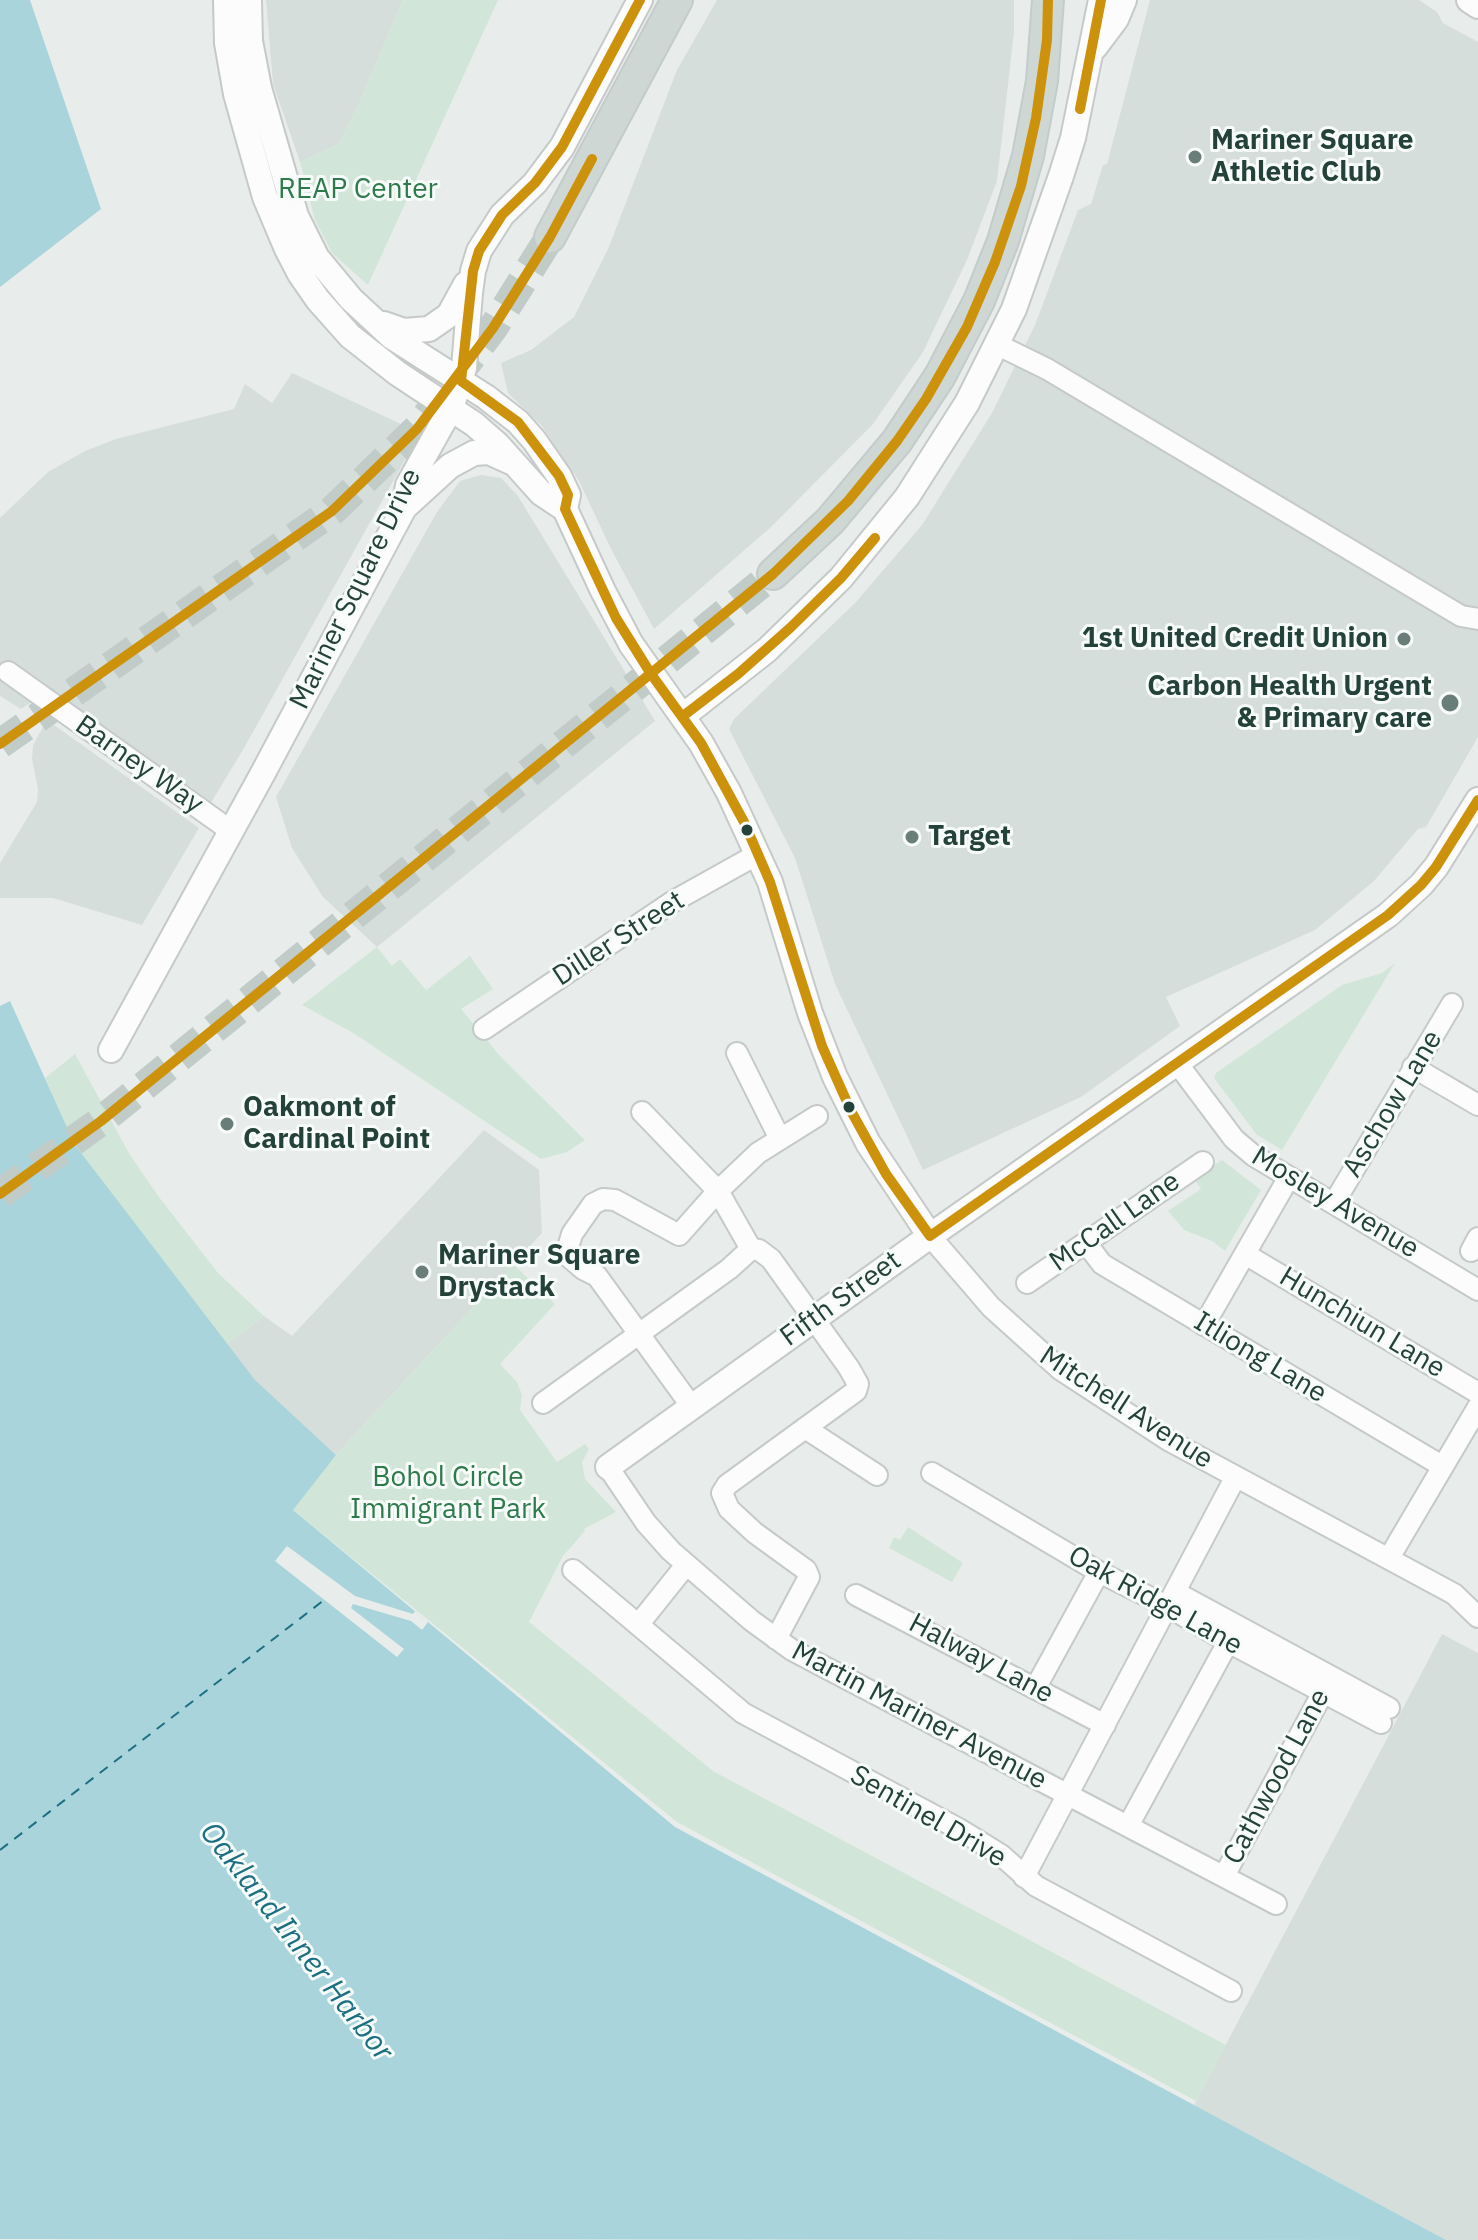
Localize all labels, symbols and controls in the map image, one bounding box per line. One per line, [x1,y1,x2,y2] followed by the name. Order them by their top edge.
[1211,124,1414,190] place label: Mariner Square Athletic Club
[1186,148,1204,166] marker: Mariner Square Athletic Club
[278,173,438,207] park label: REAP Center
[283,463,429,715] street label: Mariner Square Drive
[1082,622,1388,656] place label: 1st United Credit Union
[1395,630,1413,648] marker: 1st United Credit Union
[1147,670,1432,736] place label: Carbon Health Urgent & Primary care
[1439,692,1461,714] marker: Carbon Health Urgent & Primary care
[68,709,210,821] street label: Barney Way
[928,820,1011,854] place label: Target
[739,822,755,838] unlabelled marker
[903,828,921,846] marker: Target
[547,884,691,994] street label: Diller Street
[1336,1024,1450,1184] street label: Aschow Lane
[243,1091,430,1157] place label: Oakmont of Cardinal Point
[841,1099,857,1115] unlabelled marker
[218,1115,236,1133] marker: Oakmont of Cardinal Point
[1245,1140,1425,1266] street label: Mosley Avenue
[1043,1165,1187,1279] street label: McCall Lane
[438,1239,641,1305] place label: Mariner Square Drystack
[774,1244,908,1354] street label: Fifth Street
[1273,1260,1451,1386] street label: Hunchiun Lane
[413,1263,431,1281] marker: Mariner Square Drystack
[1188,1305,1332,1411] street label: Itliong Lane
[1033,1339,1219,1477] street label: Mitchell Avenue
[350,1461,546,1527] park label: Bohol Circle Immigrant Park
[1062,1539,1248,1663] street label: Oak Ridge Lane
[903,1607,1059,1711] street label: Halway Lane
[786,1634,1052,1798] street label: Martin Mariner Avenue
[1217,1684,1337,1870] street label: Cathwood Lane
[844,1759,1012,1875] street label: Sentinel Drive
[192,1816,400,2068] water label: Oakland Inner Harbor

